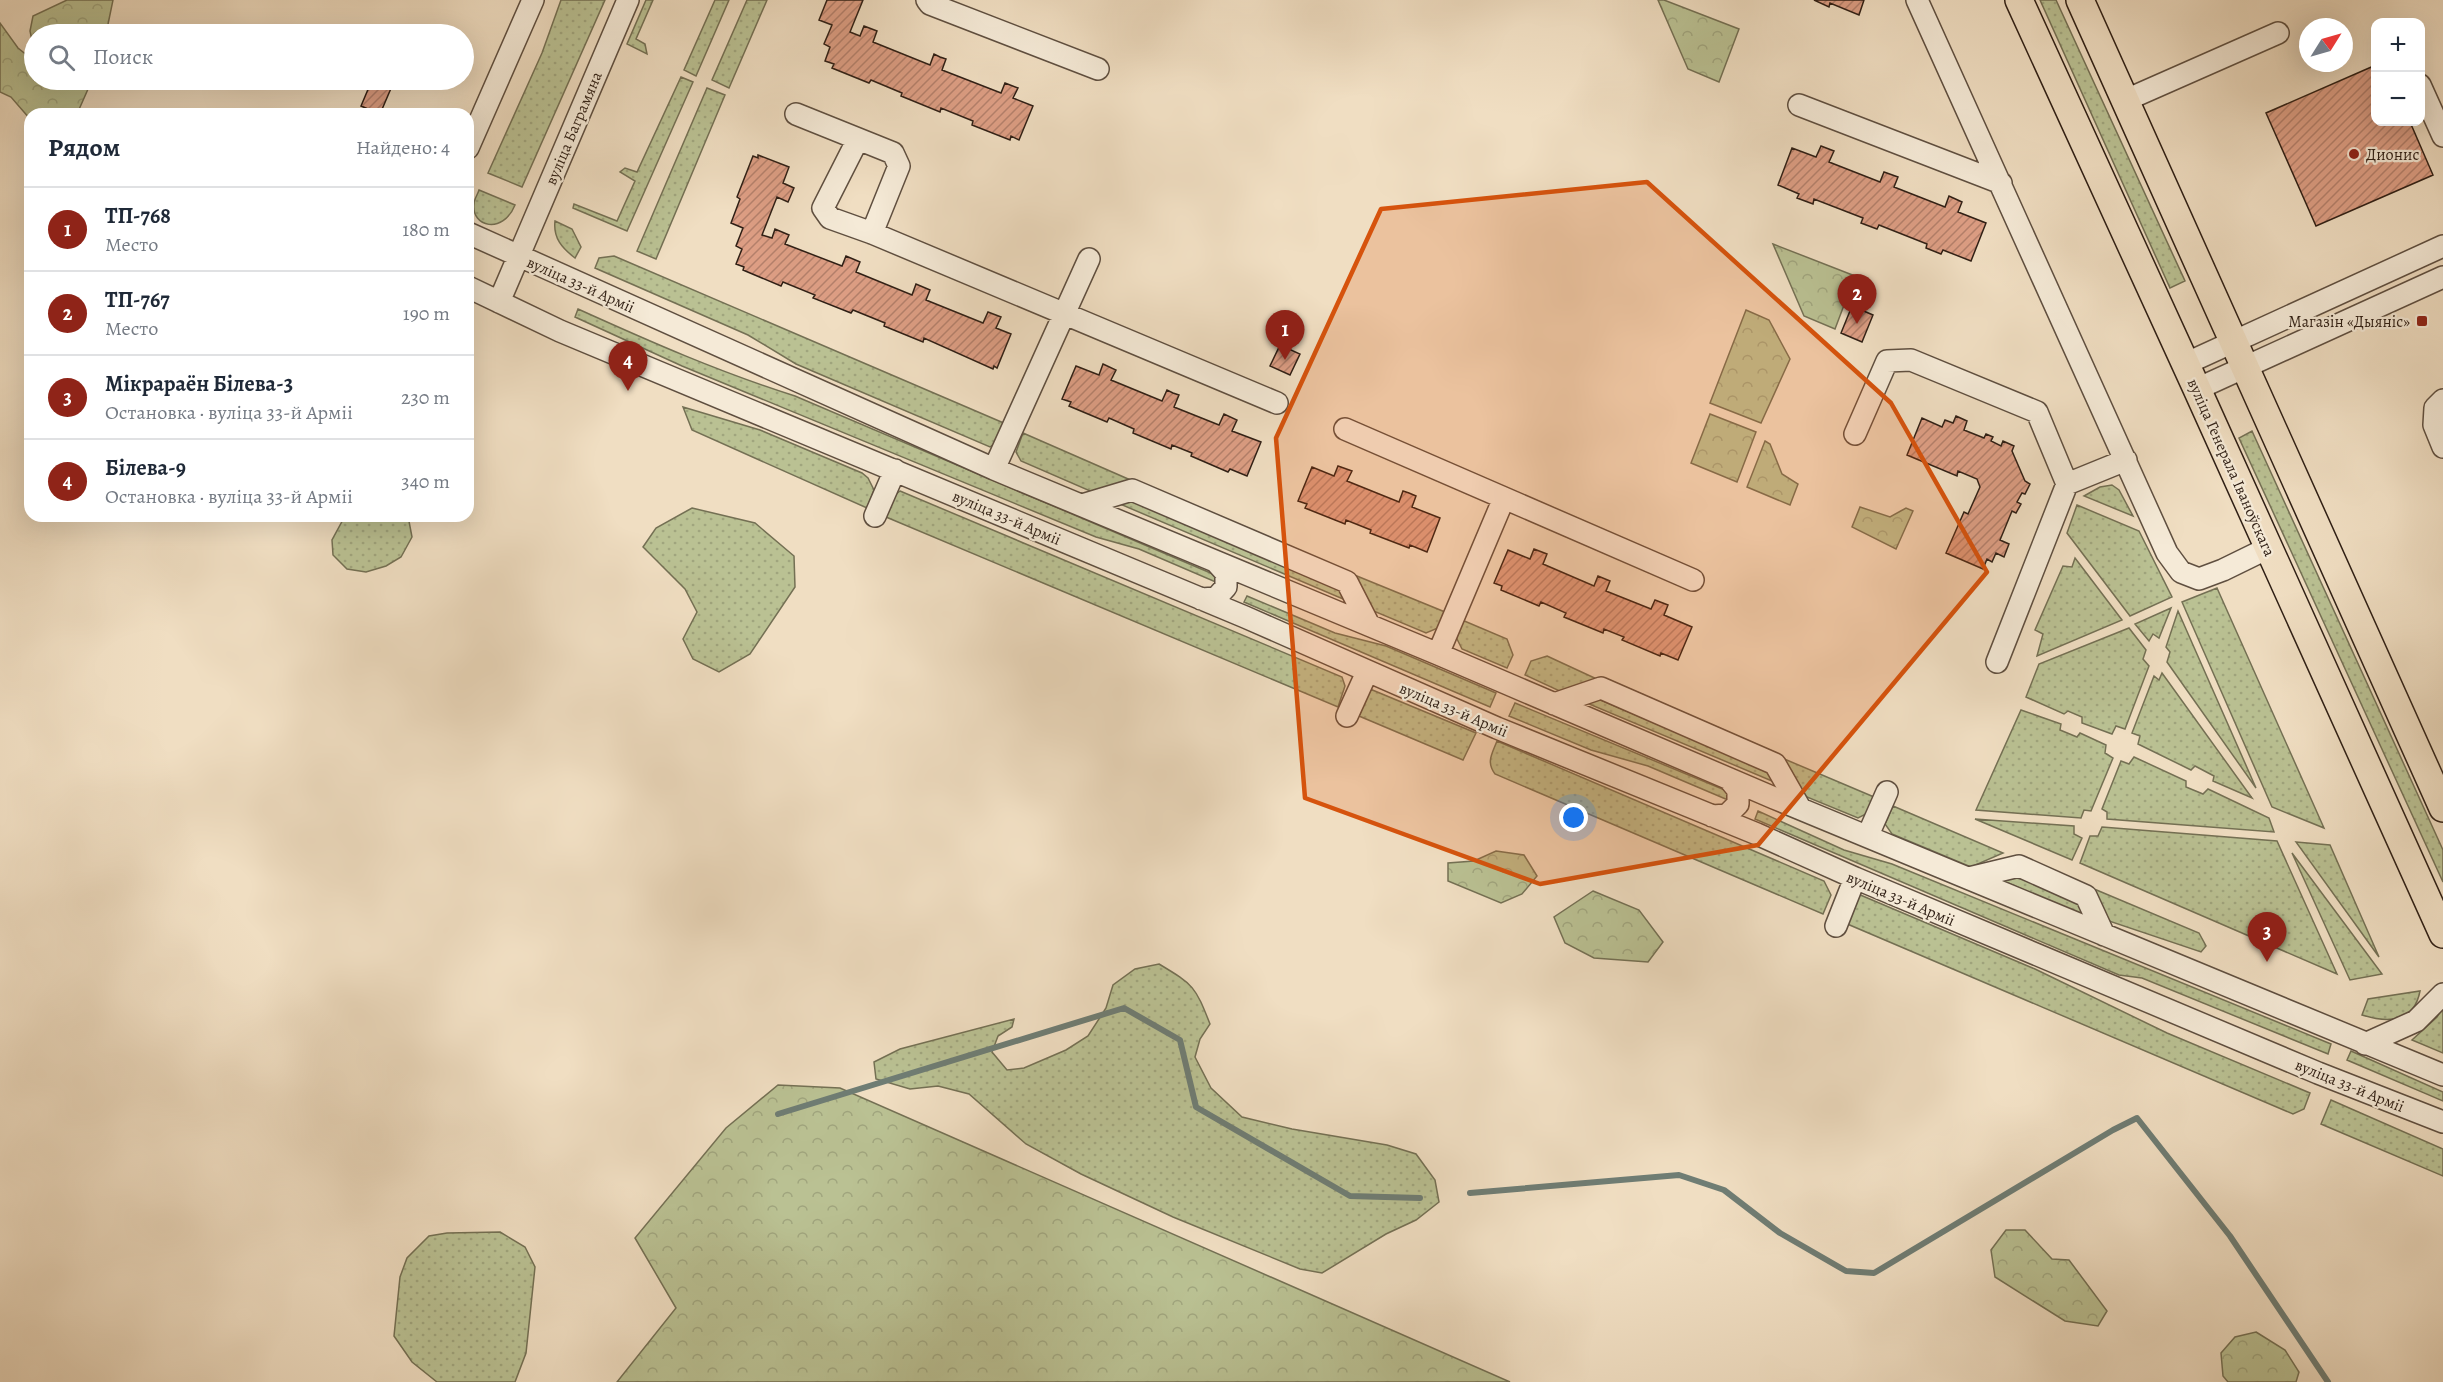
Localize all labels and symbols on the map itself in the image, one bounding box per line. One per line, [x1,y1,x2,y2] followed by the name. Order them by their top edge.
[2299,18,2353,72] north arrow
[540,68,608,189] street label: вуліца Баграмяна
[2366,144,2419,166] place label: Дионис
[2347,147,2361,161] marker: Дионис
[523,251,638,319] street label: вуліца 33-й Арміі
[1838,274,1876,324] pin: 2
[1266,310,1304,360] pin: 1
[2288,311,2410,333] place label: Магазін «Дыяніс»
[2415,314,2429,328] marker: Магазін «Дыяніс»
[608,342,648,391] pin: 4
[2182,375,2281,561] street label: вуліца Генерала Іваноўскага
[949,485,1064,551] street label: вуліца 33-й Арміі
[1396,677,1511,743] street label: вуліца 33-й Арміі
[1559,803,1588,832] your location
[1843,866,1958,932] street label: вуліца 33-й Арміі
[2248,912,2286,962] pin: 3
[2292,1054,2407,1118] street label: вуліца 33-й Арміі

